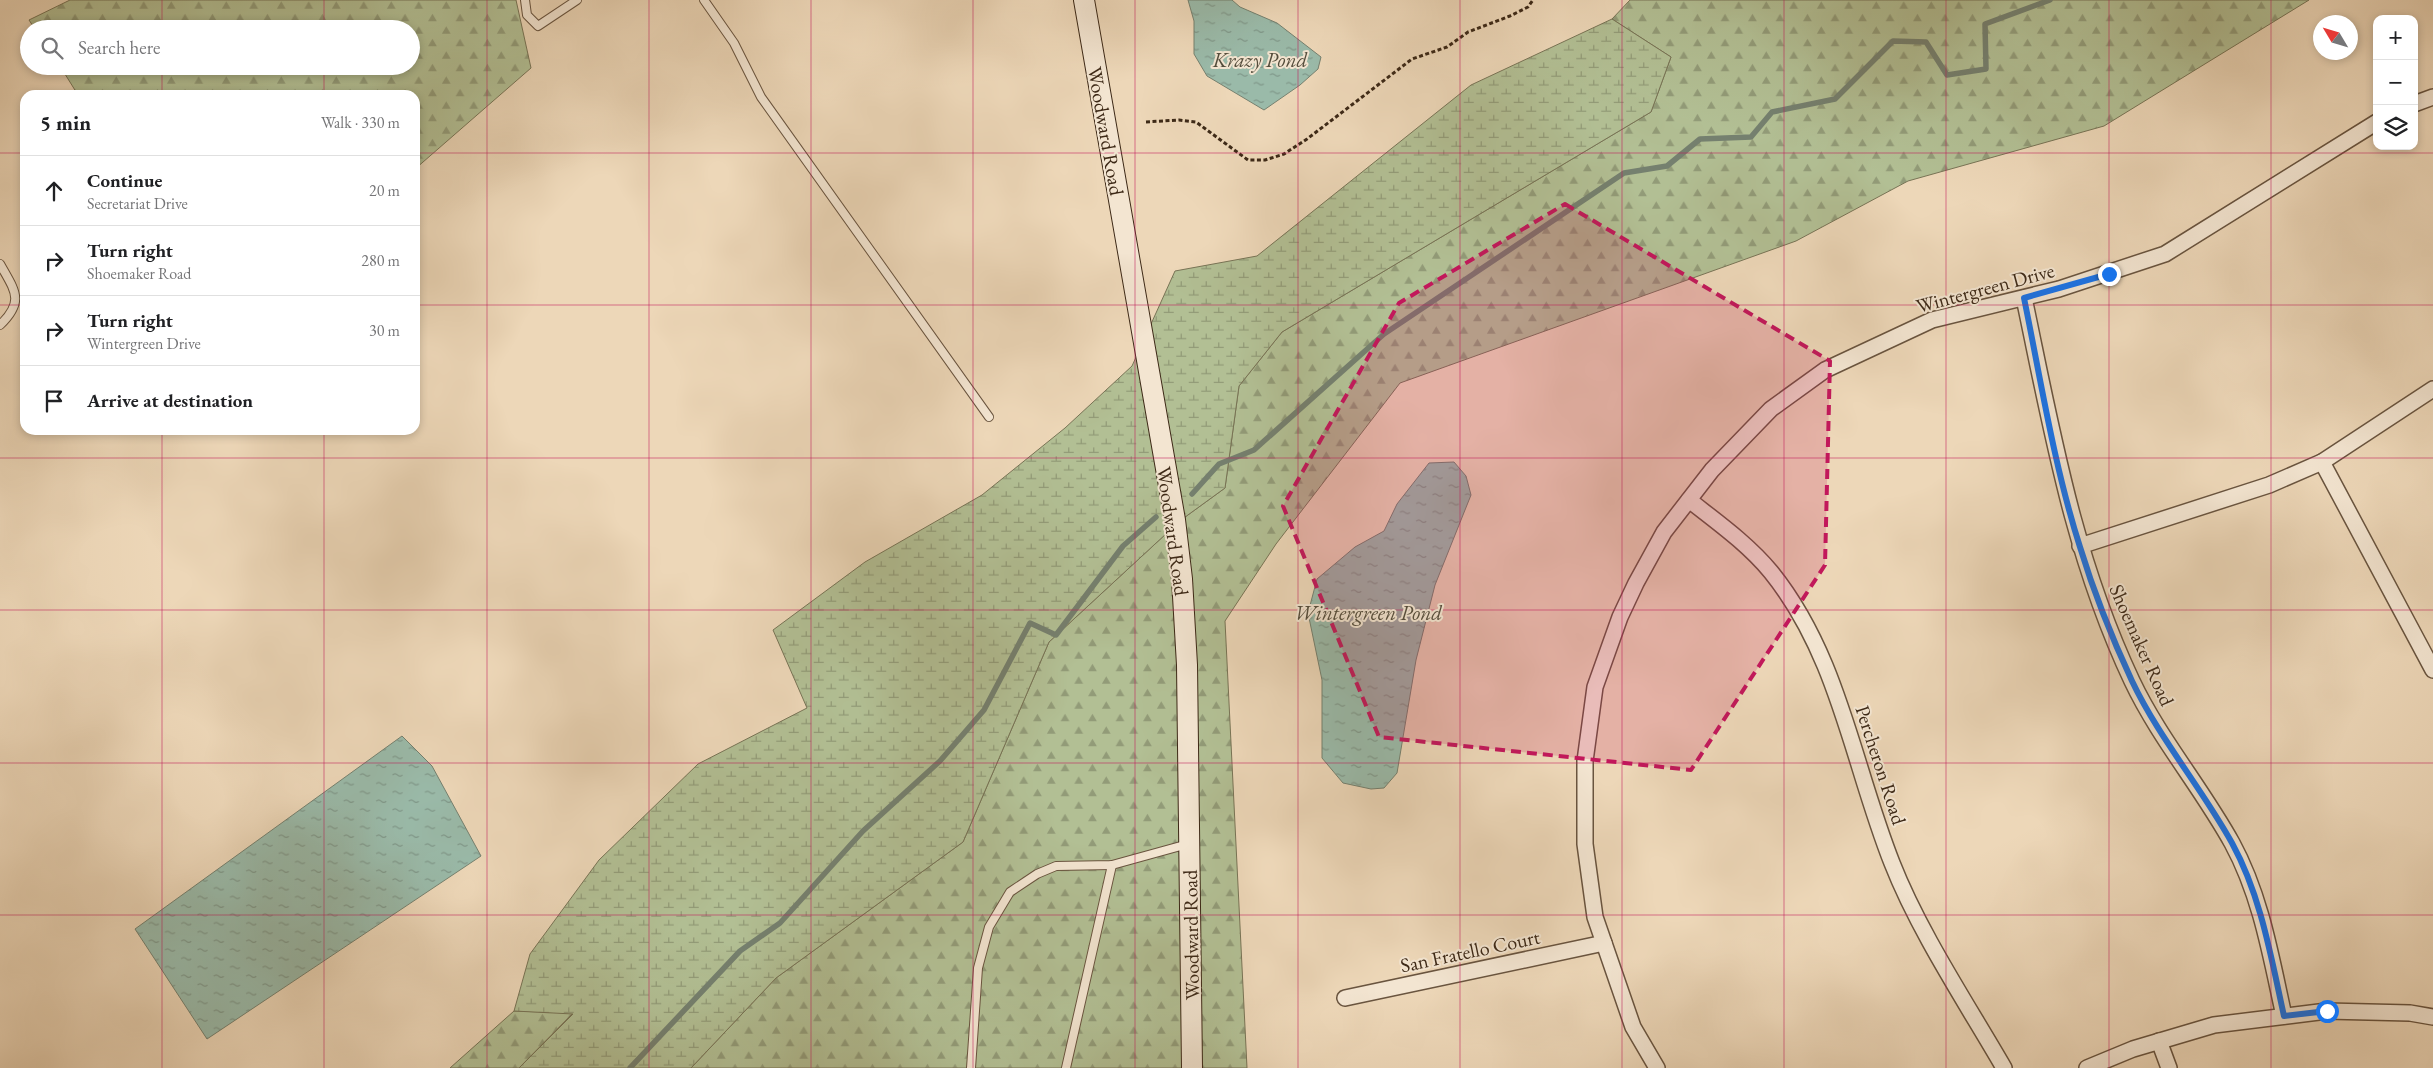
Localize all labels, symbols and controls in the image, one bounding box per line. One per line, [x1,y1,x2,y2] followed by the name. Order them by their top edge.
[2313,15,2358,60] north arrow
[2373,15,2418,150] map controls
[2373,15,2418,60] button: +
[20,20,420,75] search box
[38,34,66,62] icon: search
[78,35,160,60] text: Search here
[1212,46,1308,73] water label: Krazy Pond
[2373,60,2418,105] button: −
[1082,65,1130,198] street label: Woodward Road
[2373,105,2418,150] button: layers
[40,109,91,136] text: 5 min
[321,112,400,133] text: Walk · 330 m
[87,168,162,193] text: Continue
[40,177,68,205] icon: ahead
[369,180,400,201] text: 20 m
[87,193,188,214] text: Secretariat Drive
[87,238,173,263] text: Turn right
[40,247,68,275] icon: right
[361,250,400,271] text: 280 m
[1913,257,2057,319] street label: Wintergreen Drive
[87,263,191,284] text: Shoemaker Road
[2098,263,2121,286] route end
[87,308,173,333] text: Turn right
[40,317,68,345] icon: right
[369,320,400,341] text: 30 m
[87,333,201,354] text: Wintergreen Drive
[40,387,68,415] icon: arrive
[87,388,253,413] text: Arrive at destination
[1151,465,1195,598] street label: Woodward Road
[2104,580,2181,711] street label: Shoemaker Road
[1294,599,1442,626] water label: Wintergreen Pond
[1850,702,1913,829] street label: Percheron Road
[1177,869,1205,1000] street label: Woodward Road
[1398,923,1543,978] street label: San Fratello Court
[2316,1000,2339,1023] route start

